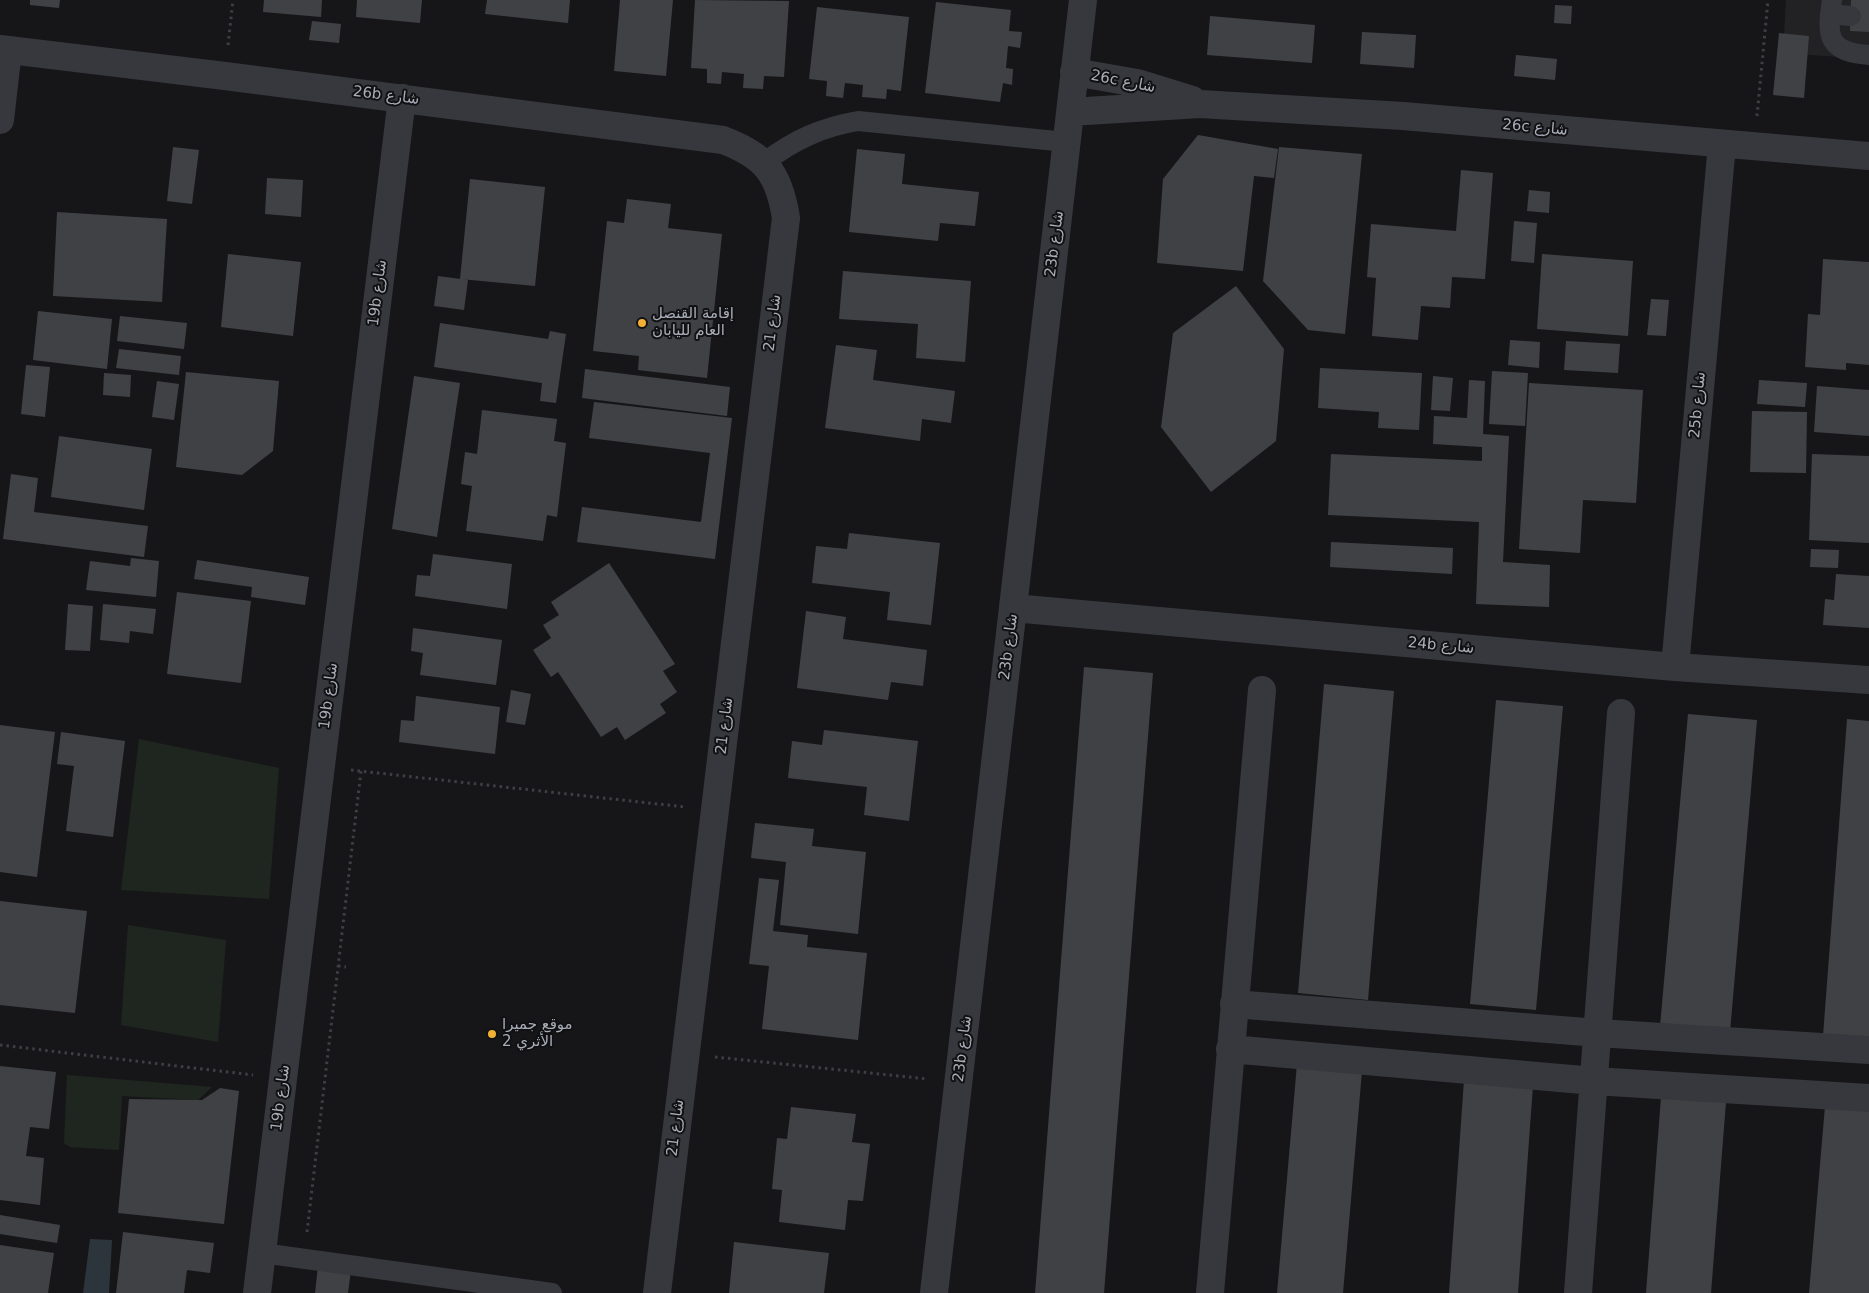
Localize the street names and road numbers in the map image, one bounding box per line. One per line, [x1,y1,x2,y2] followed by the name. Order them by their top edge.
[1089,67,1157,97] street label: 26c شارع
[352,83,420,109] street label: 26b شارع
[1502,116,1568,140] street label: 26c شارع
[1042,210,1068,278] street label: 23b شارع
[365,259,391,327] street label: 19b شارع
[761,294,785,352] street label: شارع 21
[1686,371,1710,439] street label: 25b شارع
[996,613,1022,681] street label: 23b شارع
[1407,634,1475,658] street label: 24b شارع
[316,662,342,730] street label: 19b شارع
[713,697,737,755] street label: شارع 21
[950,1015,976,1083] street label: 23b شارع
[268,1064,294,1132] street label: 19b شارع
[664,1099,688,1157] street label: شارع 21

